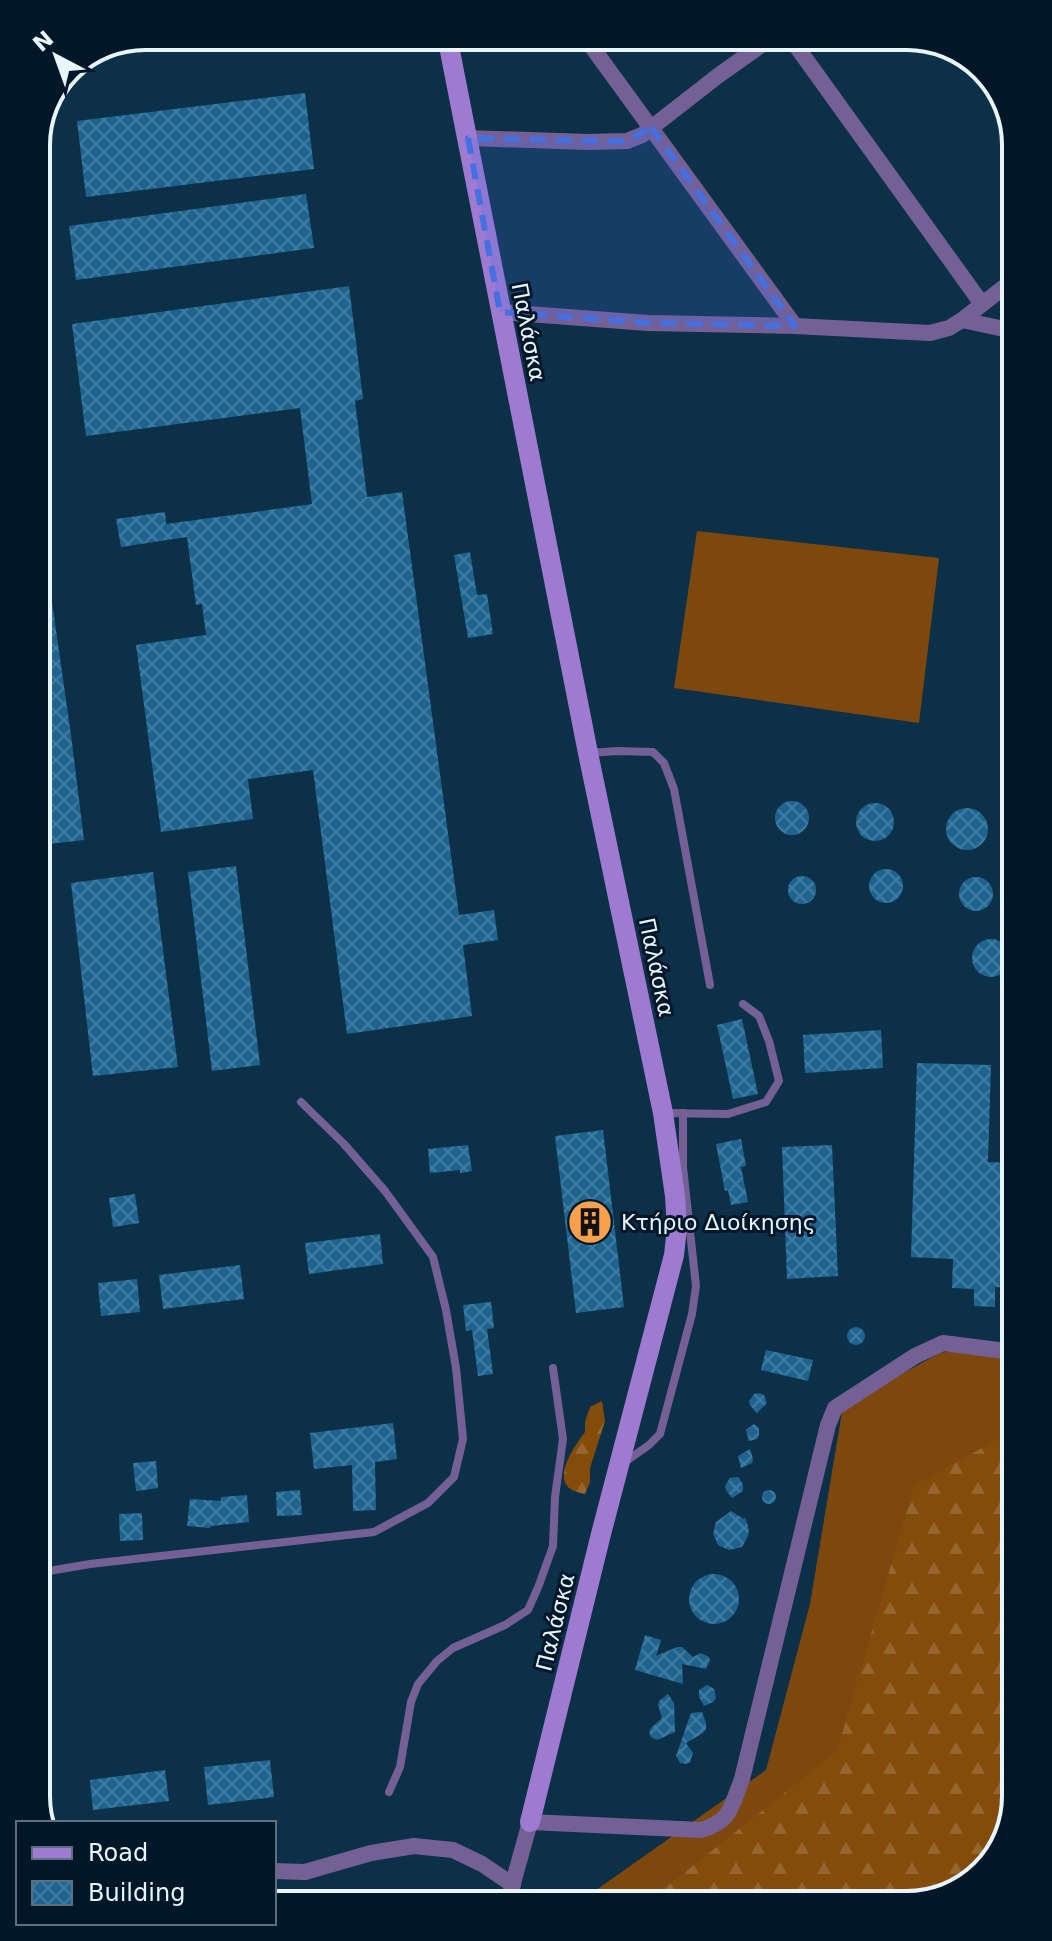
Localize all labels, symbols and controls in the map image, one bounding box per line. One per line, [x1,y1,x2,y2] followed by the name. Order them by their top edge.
[16,16,96,96] north arrow
[28,26,58,57] text: N
[507,281,550,384] street label: Παλάσκα
[634,916,679,1019] street label: Παλάσκα
[566,1198,614,1246] building icon: Κτήριο Διοίκησης
[621,1210,816,1235] place label: Κτήριο Διοίκησης
[531,1571,580,1674] street label: Παλάσκα
[16,1821,276,1925] legend
[88,1839,148,1867] text: Road
[88,1879,185,1907] text: Building

